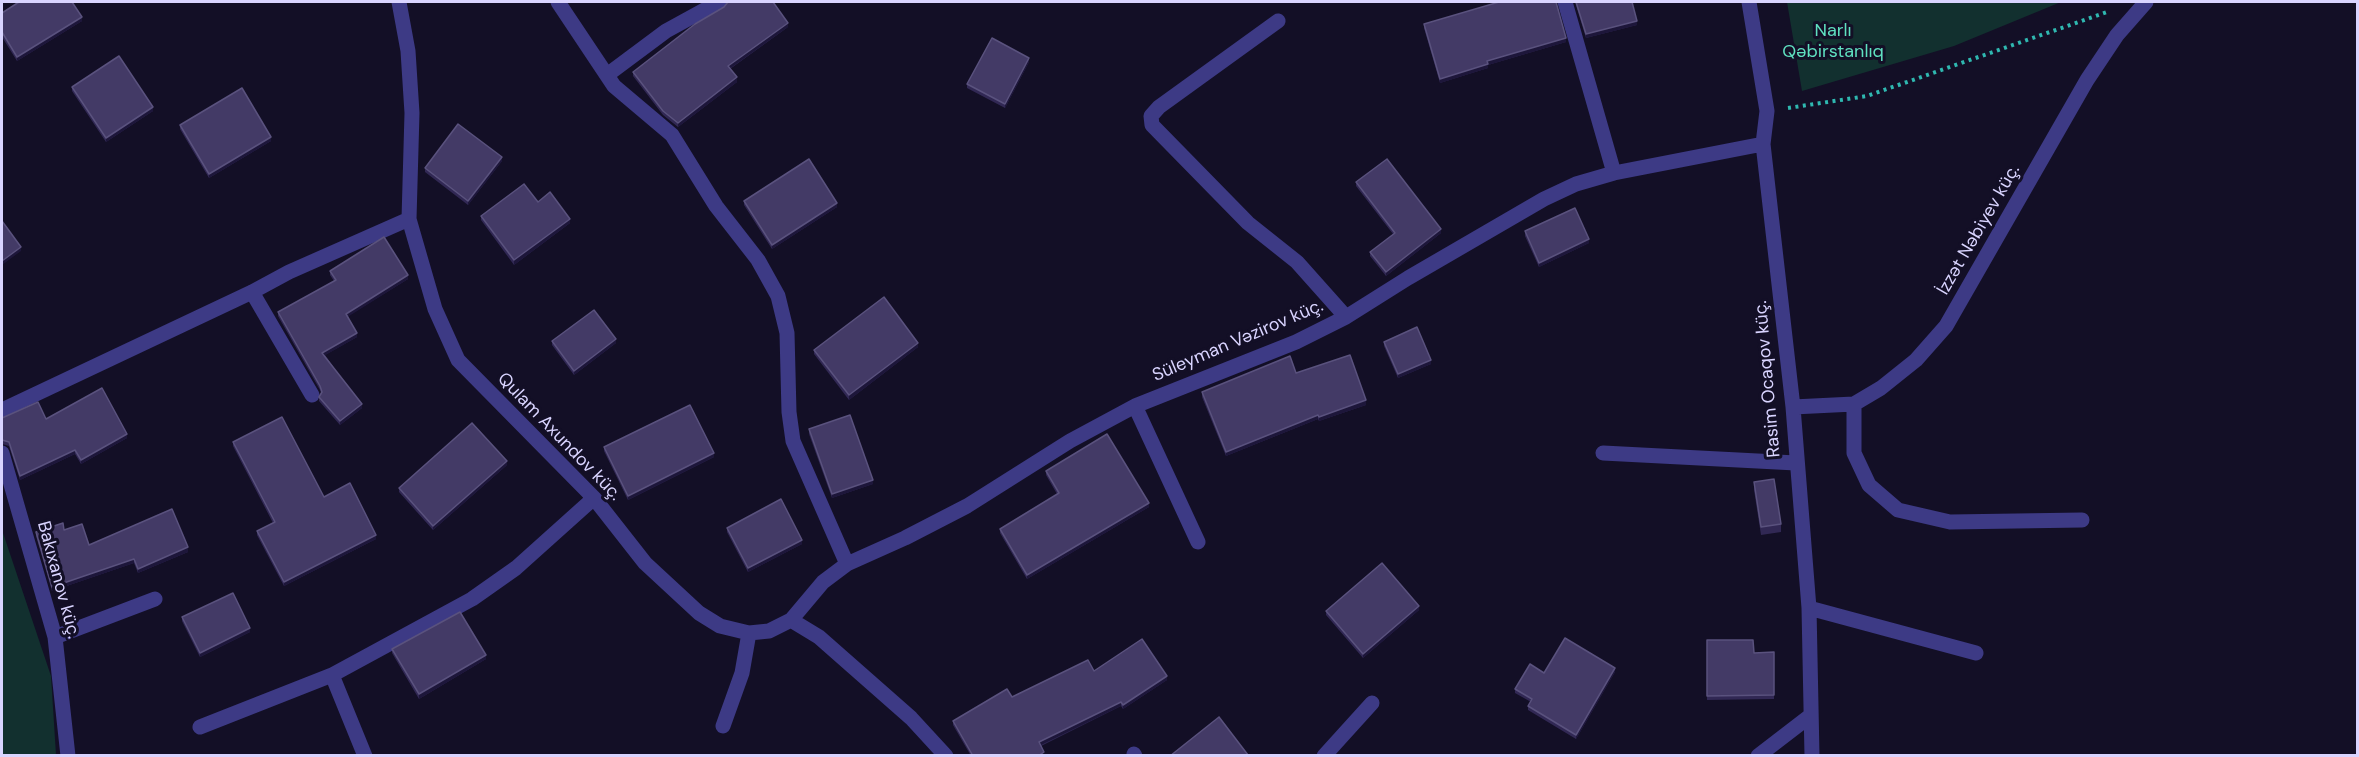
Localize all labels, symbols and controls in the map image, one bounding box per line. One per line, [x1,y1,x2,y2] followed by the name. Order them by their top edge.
[1782,20,1884,63] park label: Narlı Qəbirstanlıq
[1933,161,2025,299] street label: İzzət Nəbiyev küç.
[1149,295,1327,387] street label: Süleyman Vəzirov küç.
[1750,300,1786,458] street label: Rasim Ocaqov küç.
[492,369,626,505] street label: Qulam Axundov küç.
[32,519,84,641] street label: Bakıxanov küç.

